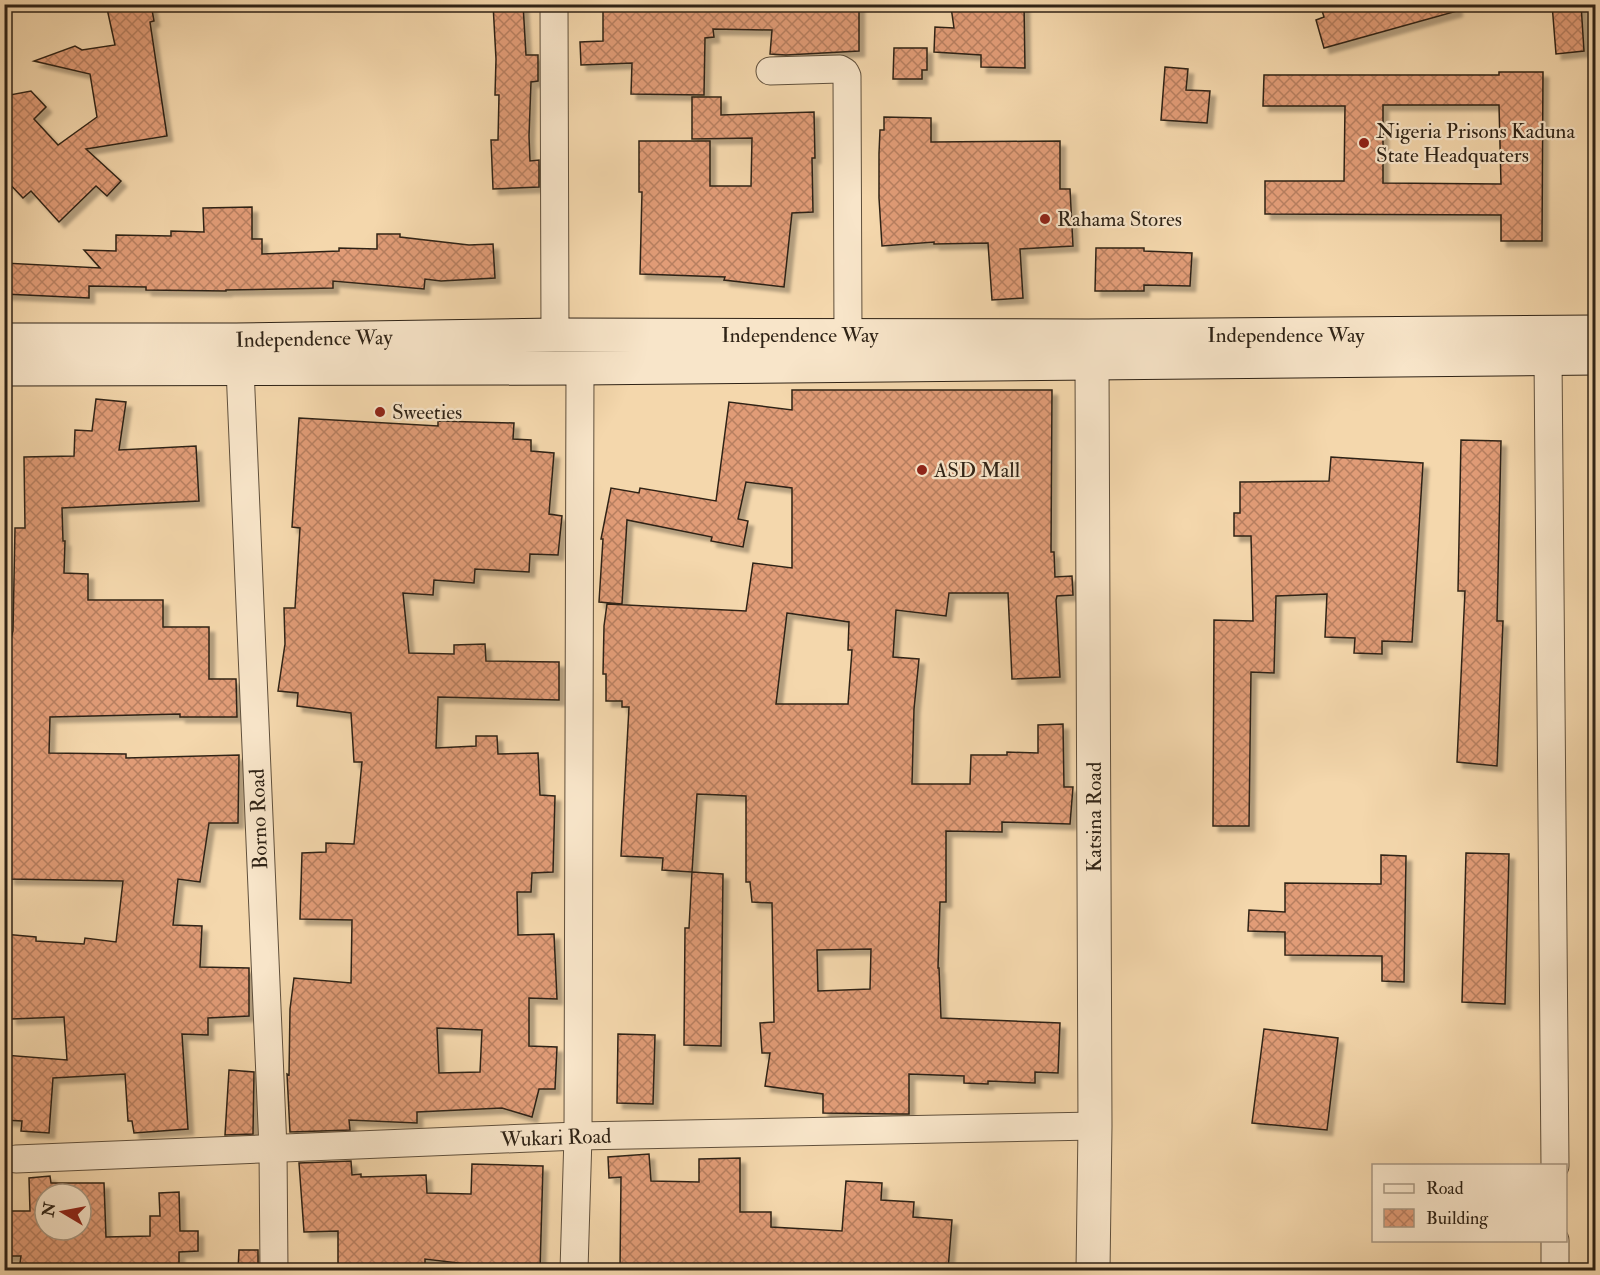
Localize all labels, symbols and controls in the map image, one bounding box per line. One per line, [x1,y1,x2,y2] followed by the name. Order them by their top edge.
[1376,118,1575,169] place label: Nigeria Prisons Kaduna State Headquaters
[1357,136,1371,150] marker: Nigeria Prisons Kaduna State Headquaters
[1057,206,1182,233] place label: Rahama Stores
[1038,212,1052,226] marker: Rahama Stores
[721,322,879,349] street label: Independence Way
[1207,322,1365,349] street label: Independence Way
[235,324,394,354] street label: Independence Way
[392,399,462,426] place label: Sweeties
[373,405,387,419] marker: Sweeties
[933,457,1021,484] place label: ASD Mall
[915,463,929,477] marker: ASD Mall
[1081,761,1108,872] street label: Katsina Road
[244,767,274,870] street label: Borno Road
[499,1123,613,1153] street label: Wukari Road
[1372,1164,1567,1242] legend
[1426,1177,1464,1200] text: Road
[33,1182,93,1242] north arrow
[38,1200,60,1219] text: N
[1426,1207,1489,1230] text: Building

